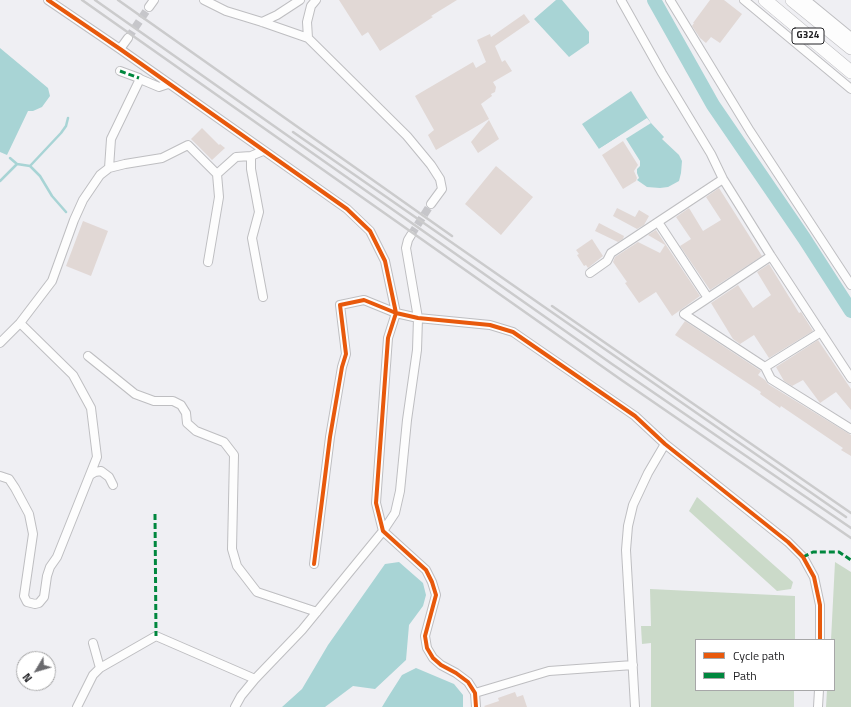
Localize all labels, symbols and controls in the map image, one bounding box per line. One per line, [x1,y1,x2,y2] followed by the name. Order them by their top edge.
[792,28,824,44] road number: G324
[695,639,835,691] legend
[733,646,785,665] text: Cycle path
[16,651,56,691] north arrow
[733,666,757,685] text: Path
[19,670,36,686] text: N

